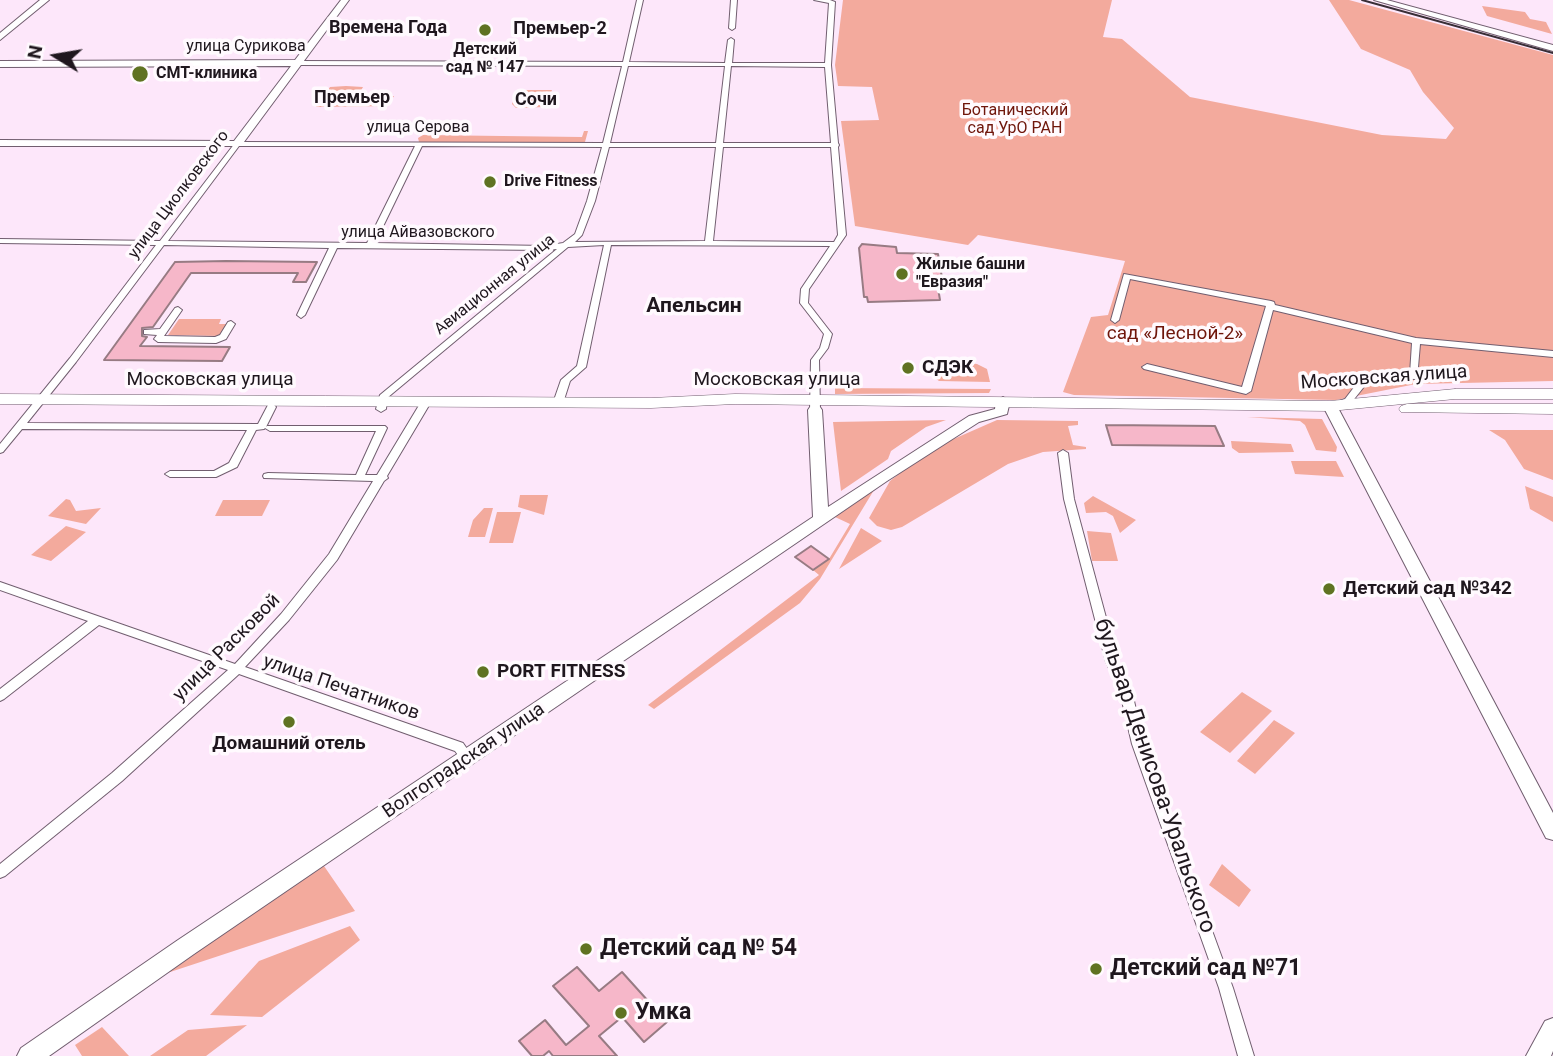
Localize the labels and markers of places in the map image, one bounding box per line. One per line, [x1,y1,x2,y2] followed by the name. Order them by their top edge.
[477,22,493,38] marker: Детский сад № 147
[446,40,524,78] place label: Детский сад № 147
[130,64,150,84] marker: СМТ-клиника
[156,64,257,84] place label: СМТ-клиника
[504,172,598,192] place label: Drive Fitness
[482,174,498,190] marker: Drive Fitness
[916,255,1025,293] place label: Жилые башни "Евразия"
[894,266,910,282] marker: Жилые башни "Евразия"
[922,357,973,379] place label: СДЭК
[900,360,916,376] marker: СДЭК
[1343,578,1512,600] place label: Детский сад №342
[1321,581,1337,597] marker: Детский сад №342
[497,661,625,683] place label: PORT FITNESS
[475,664,491,680] marker: PORT FITNESS
[281,714,297,730] marker: Домашний отель
[212,733,366,755] place label: Домашний отель
[600,935,797,963] place label: Детский сад № 54
[578,941,594,957] marker: Детский сад № 54
[1110,955,1301,983] place label: Детский сад №71
[1088,961,1104,977] marker: Детский сад №71
[635,999,691,1027] place label: Умка
[613,1005,629,1021] marker: Умка

